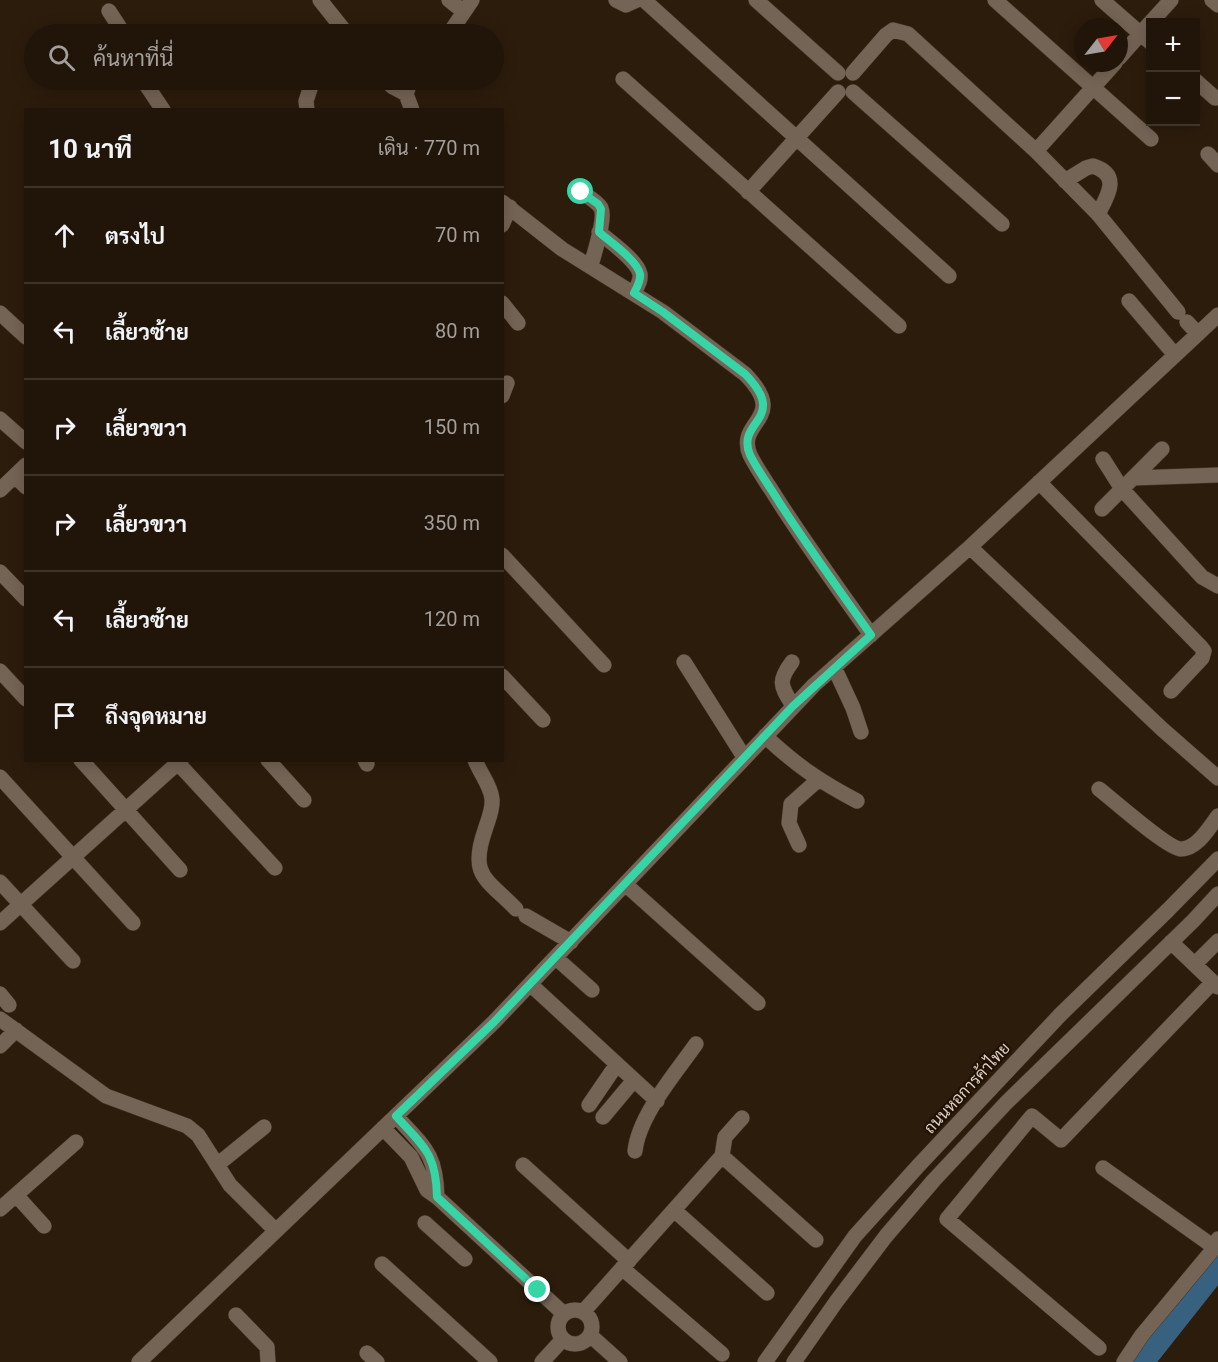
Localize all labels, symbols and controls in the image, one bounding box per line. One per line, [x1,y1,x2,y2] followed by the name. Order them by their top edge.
[1074,18,1128,72] north arrow
[1146,18,1200,126] map controls
[1146,18,1200,72] button: +
[24,24,504,90] search box
[45,41,78,74] icon: search
[93,46,173,71] text: ค้นหาที่นี่
[1146,72,1200,126] button: −
[48,134,132,164] text: 10 นาที
[378,136,480,160] text: เดิน · 770 m
[567,178,593,204] route start
[48,219,81,252] icon: ahead
[435,223,480,247] text: 70 m
[105,224,165,249] text: ตรงไป
[48,315,81,348] icon: left
[435,319,480,343] text: 80 m
[105,320,189,345] text: เลี้ยวซ้าย
[48,411,81,444] icon: right
[424,415,480,439] text: 150 m
[105,416,187,441] text: เลี้ยวขวา
[48,507,81,540] icon: right
[424,511,480,535] text: 350 m
[105,512,187,537] text: เลี้ยวขวา
[48,603,81,636] icon: left
[424,607,480,631] text: 120 m
[105,608,189,633] text: เลี้ยวซ้าย
[48,699,81,732] icon: arrive
[105,704,207,729] text: ถึงจุดหมาย
[919,1037,1014,1137] street label: ถนนหอการค้าไทย
[524,1276,550,1302] route end

